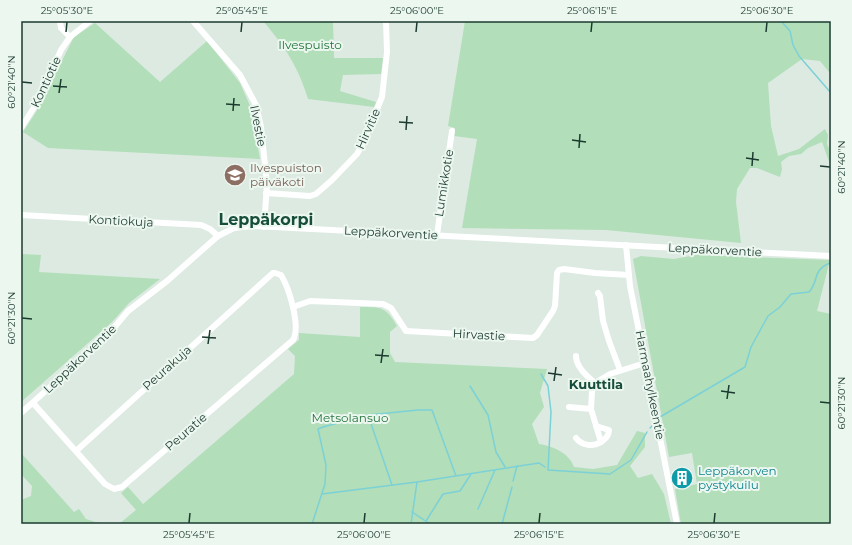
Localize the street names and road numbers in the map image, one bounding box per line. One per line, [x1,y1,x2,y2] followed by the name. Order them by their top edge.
[27,54,64,110] street label: Kontiotie
[247,104,270,148] street label: Ilvestie
[352,106,383,151] street label: Hirvitie
[431,148,456,218] street label: Lumikkotie
[88,211,154,230] street label: Kontiokuja
[344,223,438,242] street label: Leppäkorventie
[668,240,762,259] street label: Leppäkorventie
[40,321,119,396] street label: Leppäkorventie
[452,326,506,343] street label: Hirvastie
[633,329,668,441] street label: Harmaahylkeentie
[139,342,194,394] street label: Peurakuja
[162,409,210,454] street label: Peuratie

